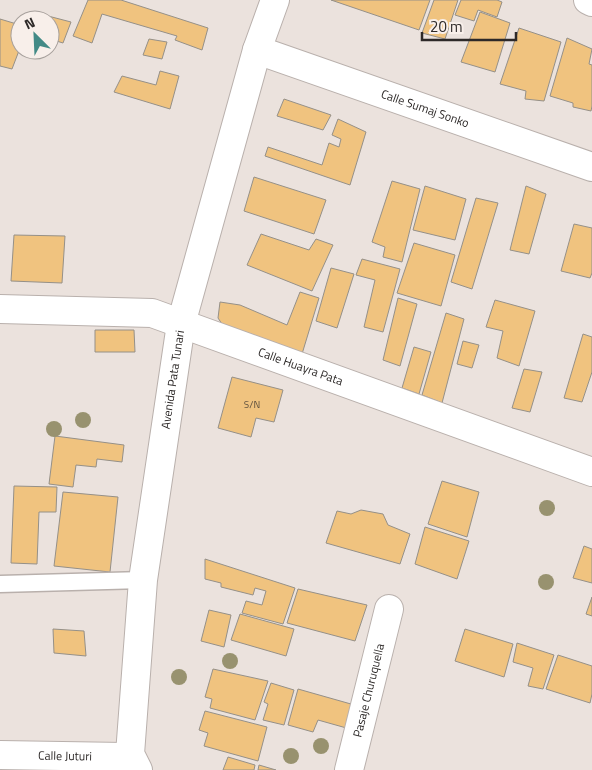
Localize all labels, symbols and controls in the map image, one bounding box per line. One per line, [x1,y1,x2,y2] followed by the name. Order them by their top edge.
[10,10,60,60] north arrow
[422,10,516,42] scale bar
[21,11,38,34] text: N
[430,15,463,38] text: 20 m
[379,84,472,132] street label: Calle Sumaj Sonko
[156,329,189,430] street label: Avenida Pata Tunari
[256,342,346,390] street label: Calle Huayra Pata
[244,397,260,412] house number: S/N
[347,641,389,739] street label: Pasaje Churuquella
[38,746,92,765] street label: Calle Juturi

